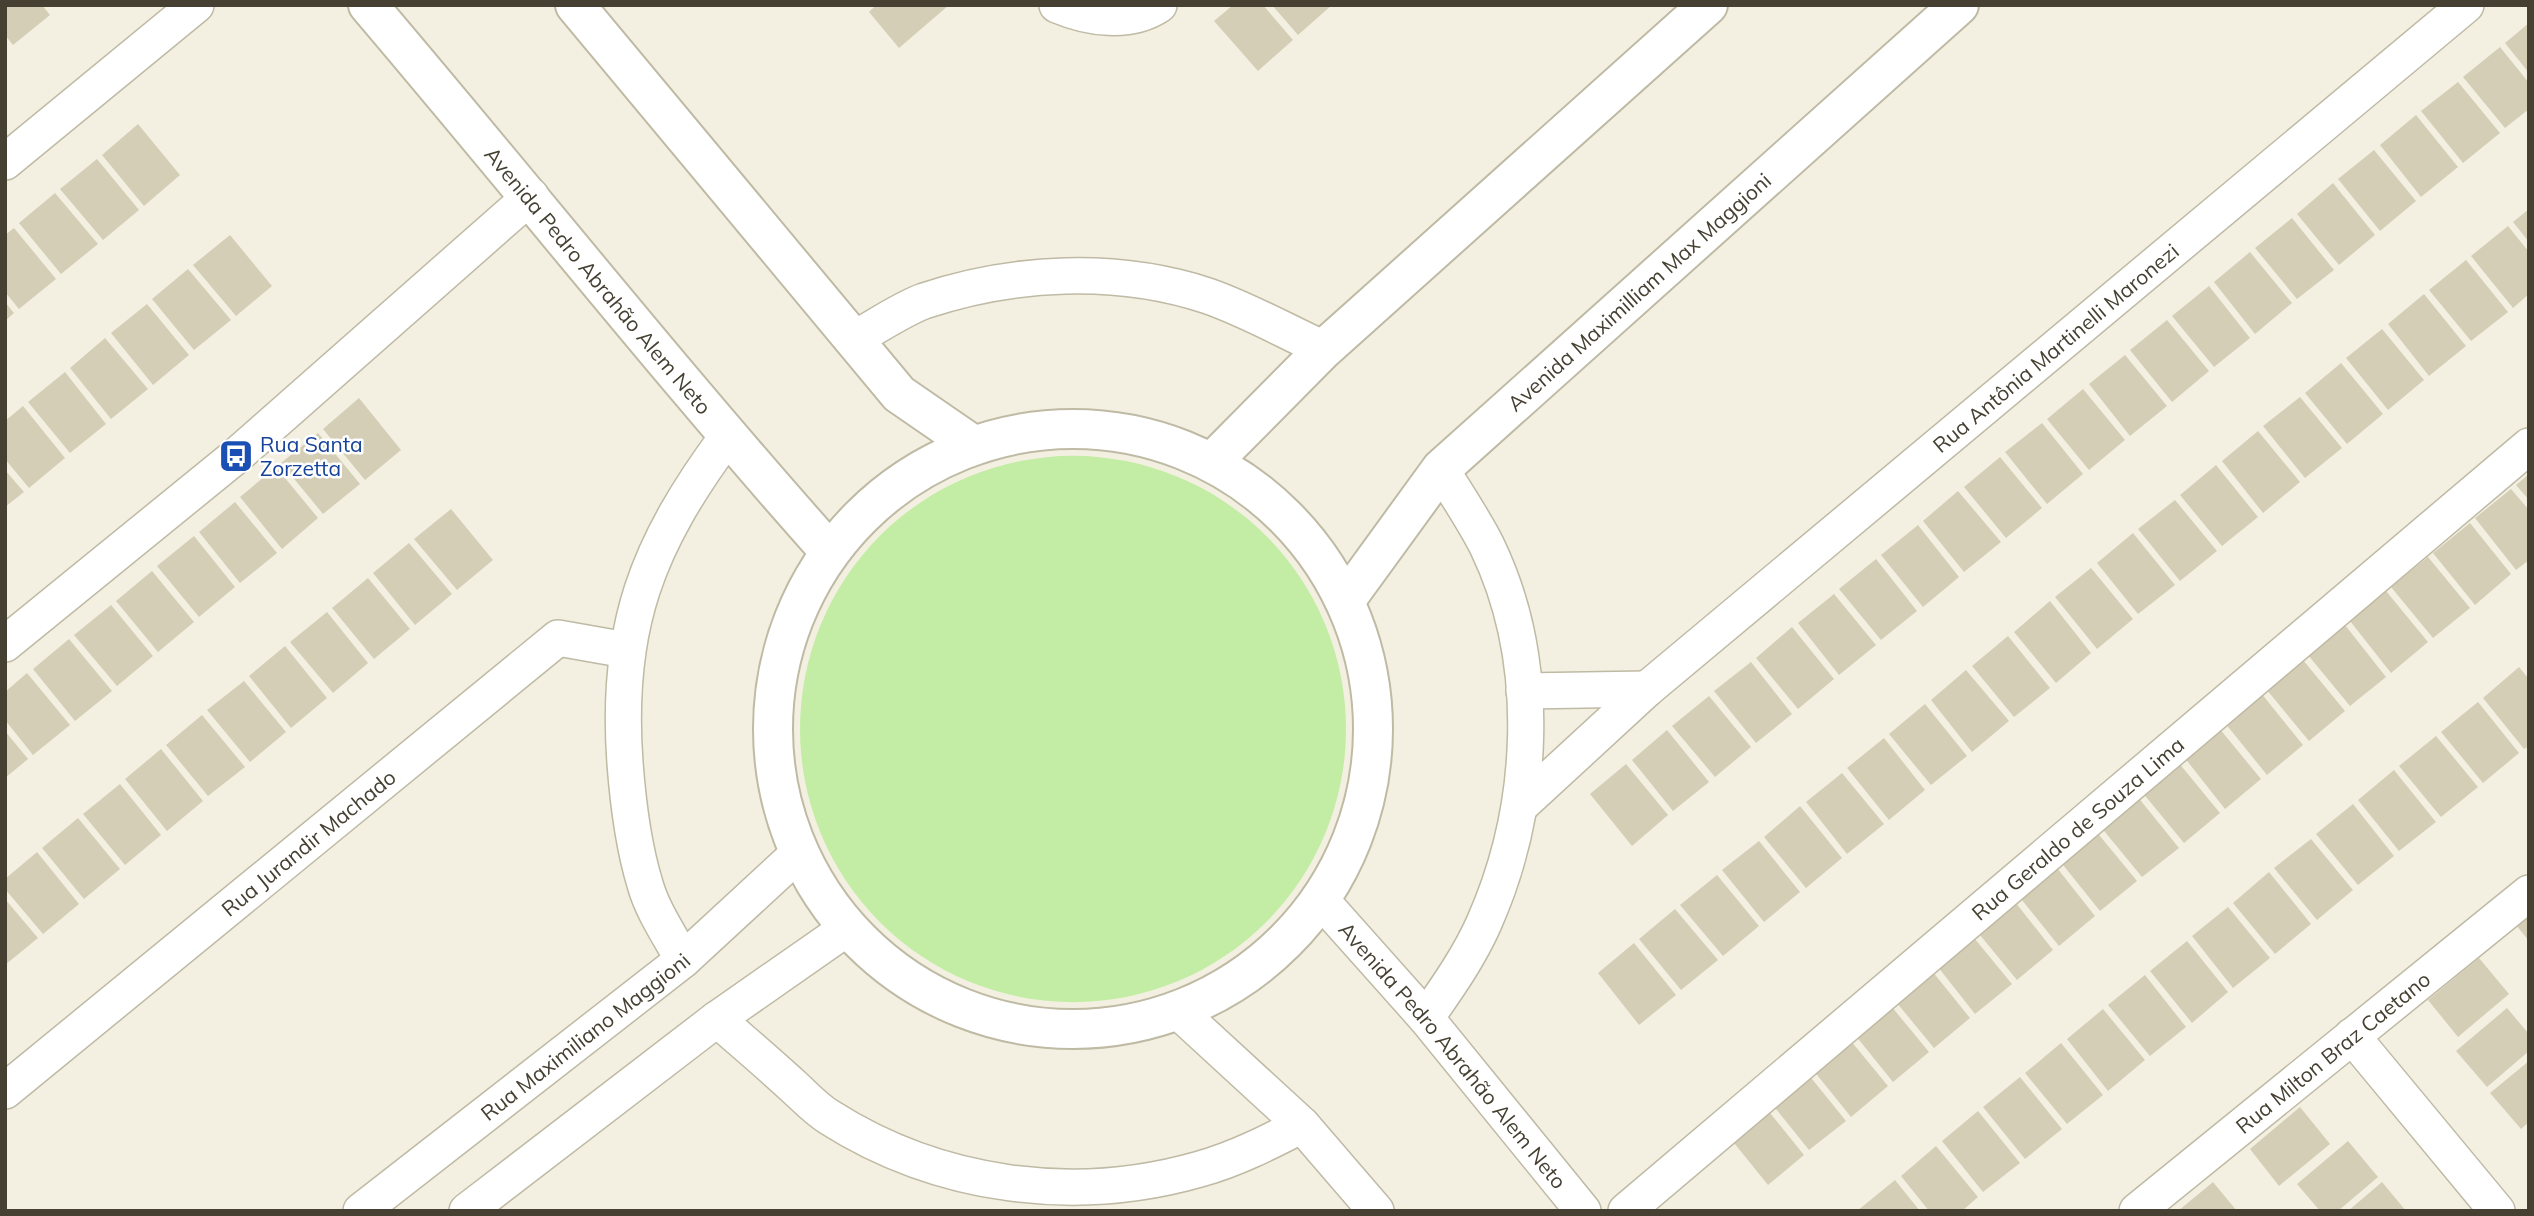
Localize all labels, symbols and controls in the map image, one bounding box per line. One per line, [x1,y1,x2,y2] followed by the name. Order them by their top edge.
[479,141,717,419] street label: Avenida Pedro Abrahão Alem Neto
[1502,167,1776,416] street label: Avenida Maximilliam Max Maggioni
[1927,238,2184,458] street label: Rua Antônia Martinelli Maronezi
[260,431,363,481] place label: Rua Santa Zorzetta
[217,437,255,475] bus stop icon: Rua Santa Zorzetta
[1966,731,2189,926] street label: Rua Geraldo de Souza Lima
[216,764,401,922] street label: Rua Jurandir Machado
[1333,916,1572,1194] street label: Avenida Pedro Abrahão Alem Neto
[475,947,695,1126] street label: Rua Maximiliano Maggioni
[2230,966,2435,1139] street label: Rua Milton Braz Caetano

